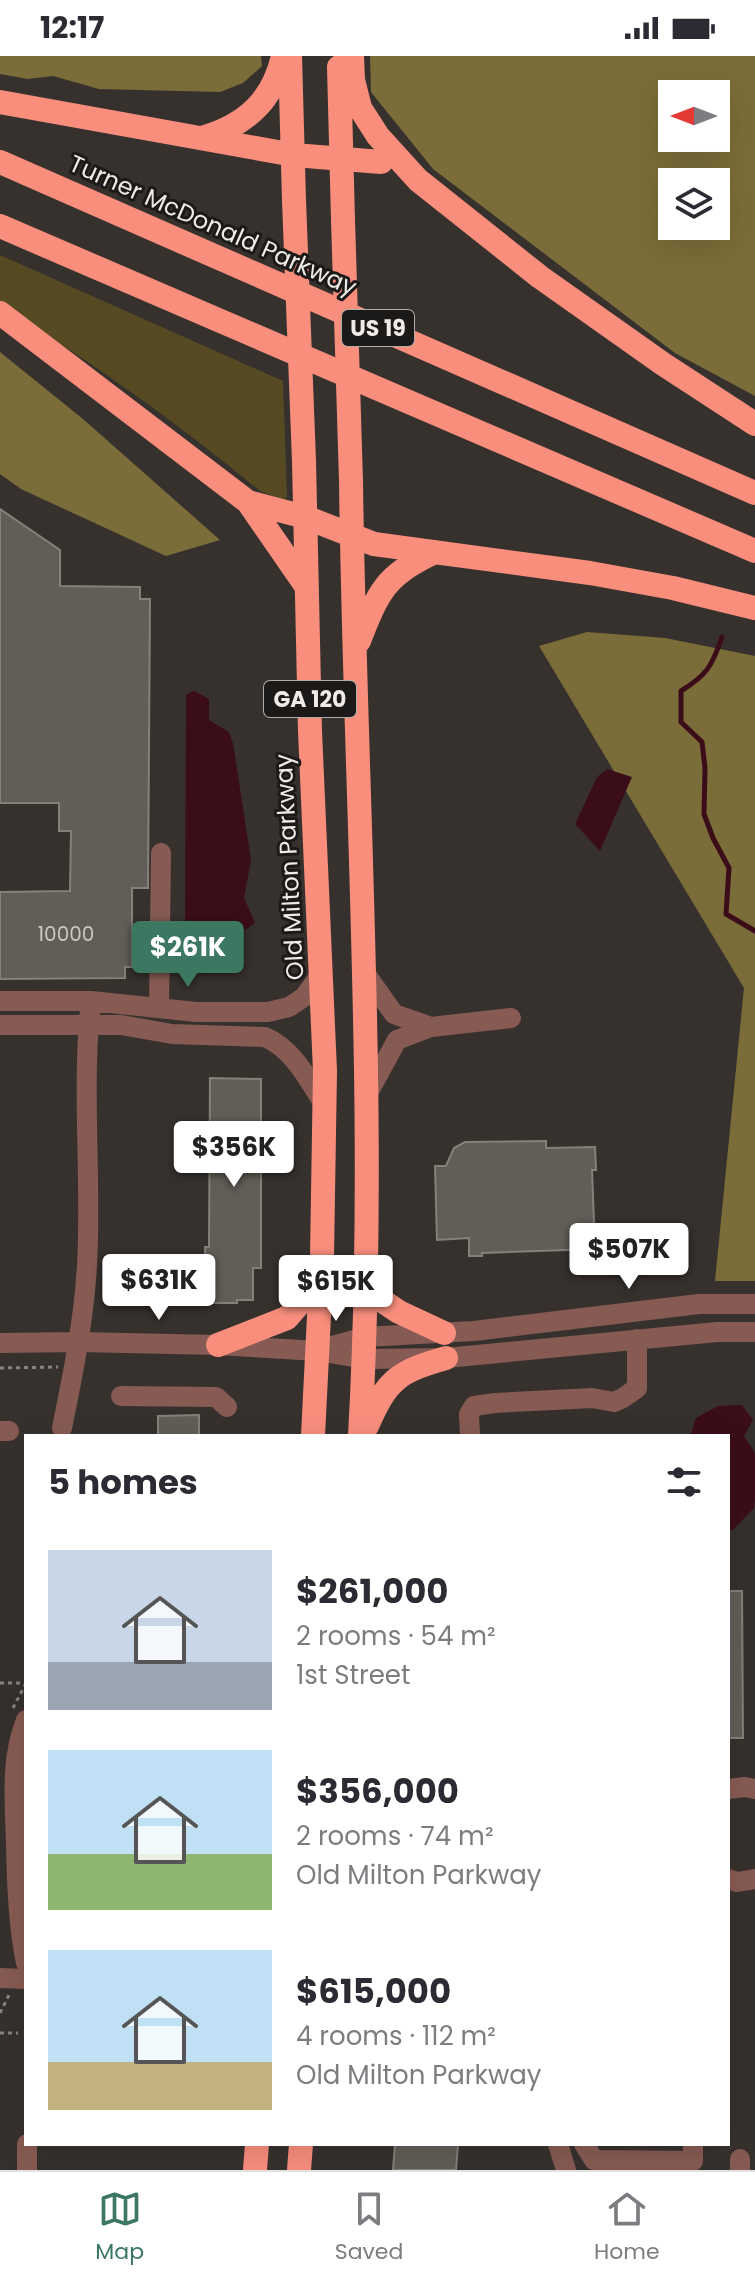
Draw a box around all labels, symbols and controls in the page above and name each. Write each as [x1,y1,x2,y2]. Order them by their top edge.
text: 12:17 [40,6,104,49]
north arrow [658,80,730,152]
map controls [658,80,730,240]
street label: Turner McDonald Parkway [64,147,362,304]
button: layers [658,168,730,240]
road number: US 19 [342,310,414,346]
road number: GA 120 [264,681,356,717]
street label: Old Milton Parkway [267,753,311,981]
house number: 10000 [38,920,94,948]
pin: $261K [132,921,244,989]
text: $261K [150,929,226,965]
pin: $356K [178,1121,290,1189]
text: $356K [192,1129,276,1165]
pin: $507K [573,1223,685,1291]
text: $507K [588,1231,671,1267]
pin: $631K [103,1254,215,1322]
pin: $615K [280,1255,392,1323]
text: $631K [120,1262,198,1298]
text: $615K [297,1263,375,1299]
text: 5 homes [48,1458,198,1506]
icon: filters [662,1460,706,1504]
text: $261,000 [296,1567,449,1615]
icon: home [112,1582,208,1678]
text: 2 rooms · 54 m² [296,1618,496,1654]
text: 1st Street [296,1657,410,1693]
text: $356,000 [296,1767,459,1815]
icon: home [112,1782,208,1878]
text: 2 rooms · 74 m² [296,1818,493,1854]
text: Old Milton Parkway [296,1857,541,1893]
text: $615,000 [296,1967,451,2015]
icon: home [112,1982,208,2078]
text: 4 rooms · 112 m² [296,2018,496,2054]
text: Old Milton Parkway [296,2057,541,2093]
tab: Map [95,2187,144,2268]
tab: Saved [335,2187,403,2268]
tab: Home [594,2187,660,2268]

